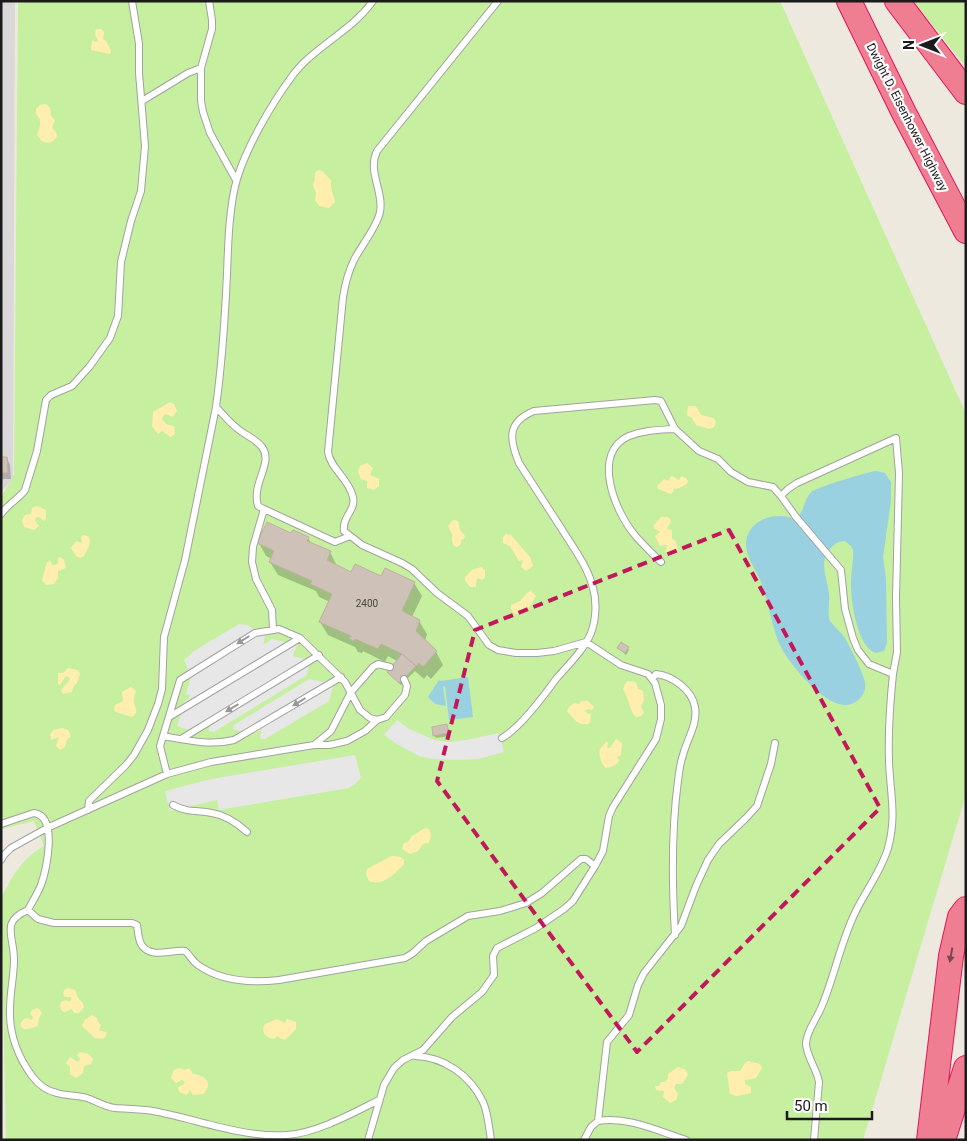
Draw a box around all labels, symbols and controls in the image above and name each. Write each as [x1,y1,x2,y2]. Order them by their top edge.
north arrow [897,20,947,70]
text: N [901,40,917,50]
street label: Dwight D. Eisenhower Highway [863,41,951,194]
house number: 2400 [356,598,379,609]
one-way arrow [237,635,250,645]
one-way arrow [292,697,306,706]
one-way arrow [225,703,238,712]
one-way arrow [947,948,955,964]
scale bar [787,1088,872,1120]
text: 50 m [794,1097,828,1115]

